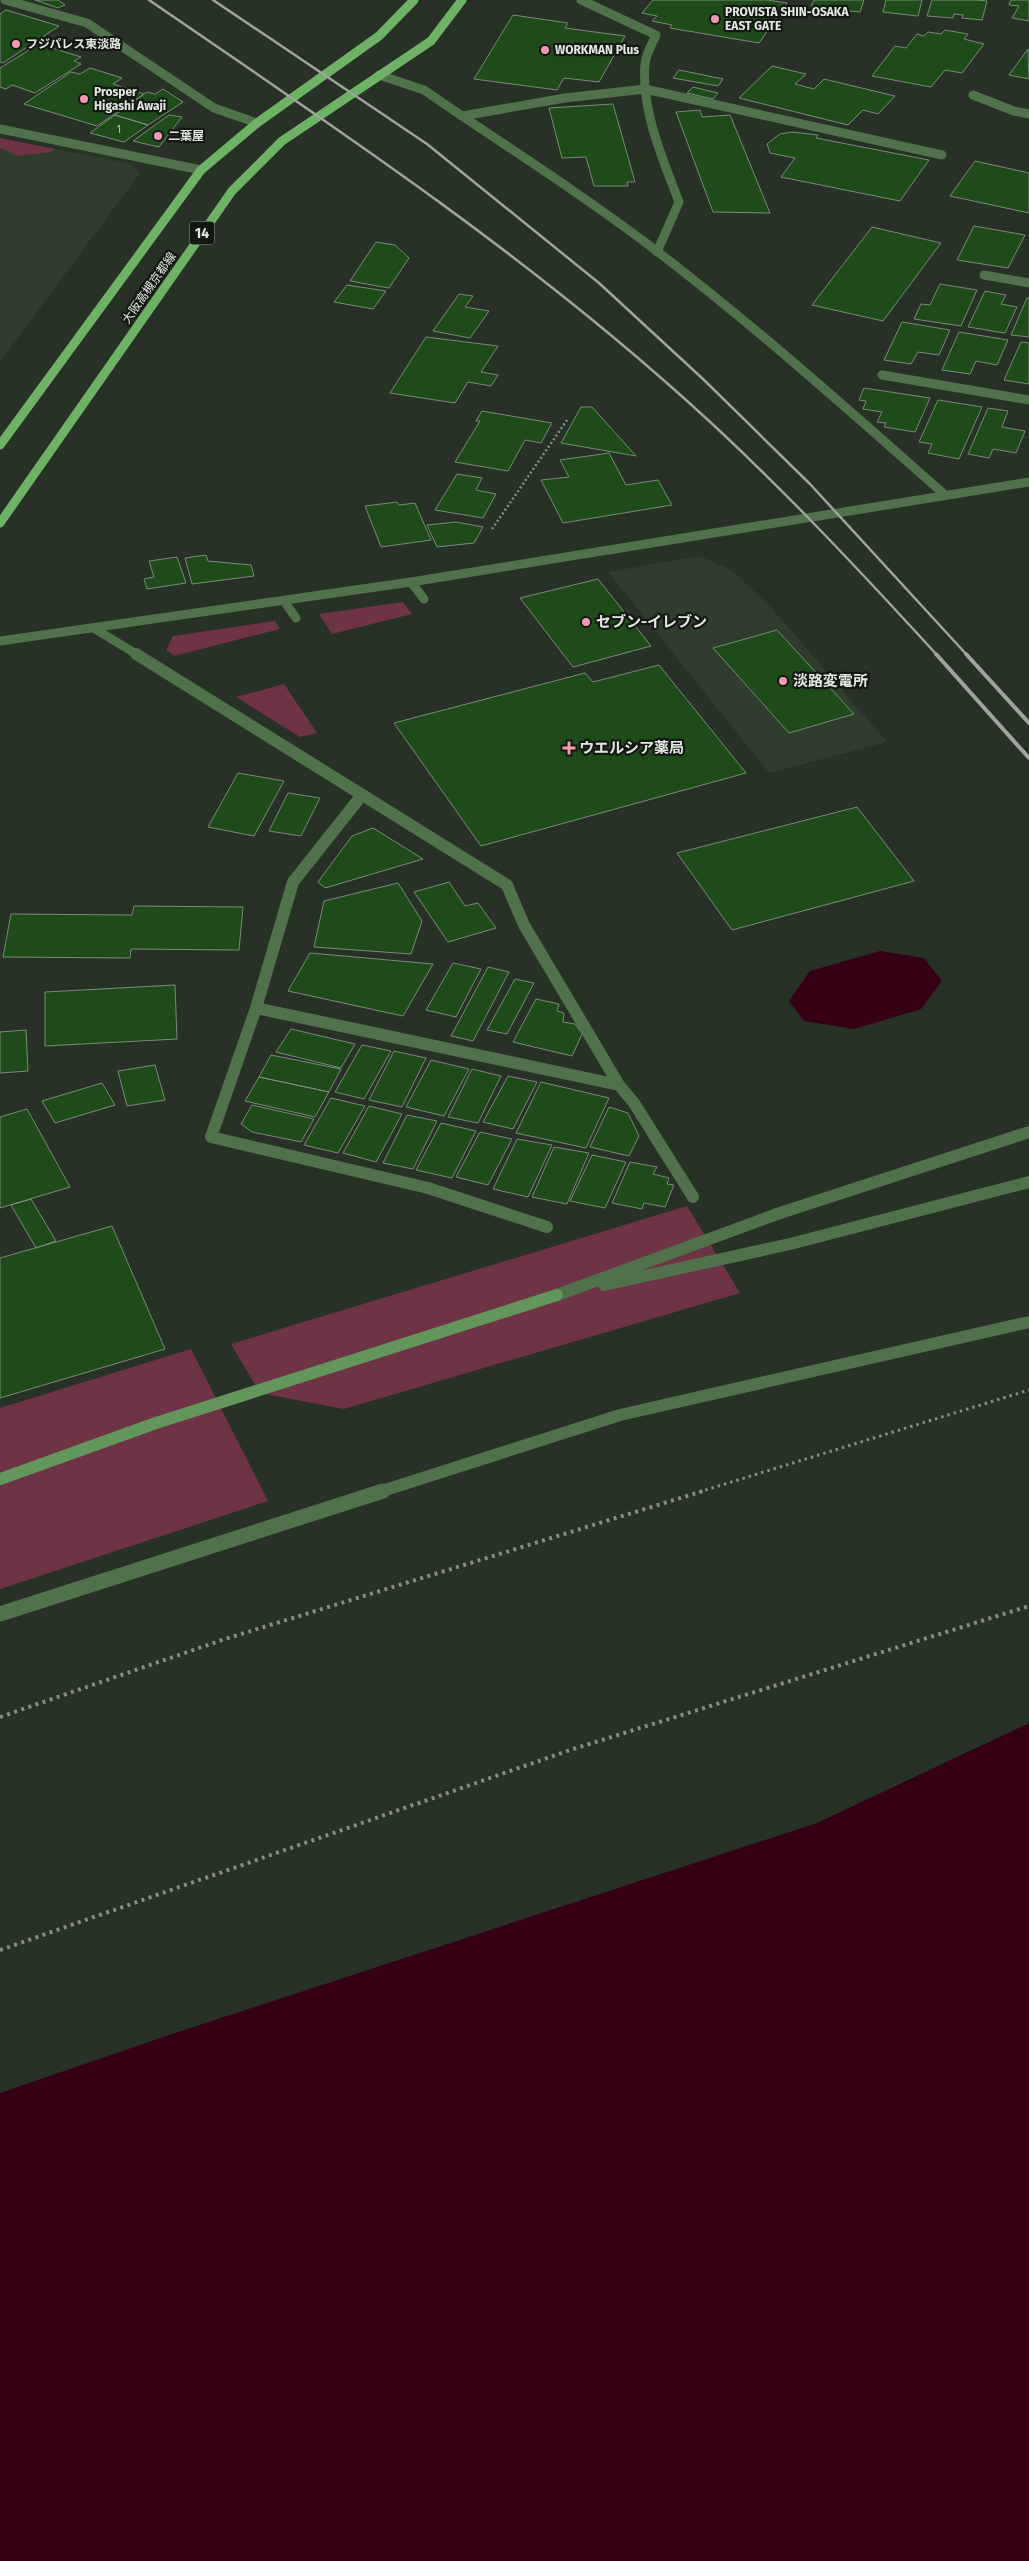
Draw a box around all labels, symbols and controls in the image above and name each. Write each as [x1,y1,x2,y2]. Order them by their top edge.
place label: PROVISTA SHIN-OSAKA EAST GATE [725,5,849,33]
marker: PROVISTA SHIN-OSAKA EAST GATE [709,13,721,25]
place label: フジパレス東淡路 [26,37,121,51]
marker: フジパレス東淡路 [10,38,22,50]
place label: WORKMAN Plus [555,43,639,57]
marker: WORKMAN Plus [539,44,551,56]
place label: Prosper Higashi Awaji [94,85,166,113]
marker: Prosper Higashi Awaji [78,93,90,105]
house number: 1 [117,123,121,136]
place label: 二葉屋 [168,129,204,143]
marker: 二葉屋 [152,130,164,142]
road number: 14 [190,222,214,244]
street label: 大阪高槻京都線 [119,250,179,326]
place label: セブン-イレブン [596,613,707,631]
marker: セブン-イレブン [580,616,592,628]
place label: 淡路変電所 [793,672,868,690]
marker: 淡路変電所 [777,675,789,687]
place label: ウエルシア薬局 [579,739,684,757]
marker: ウエルシア薬局 [563,742,575,754]

